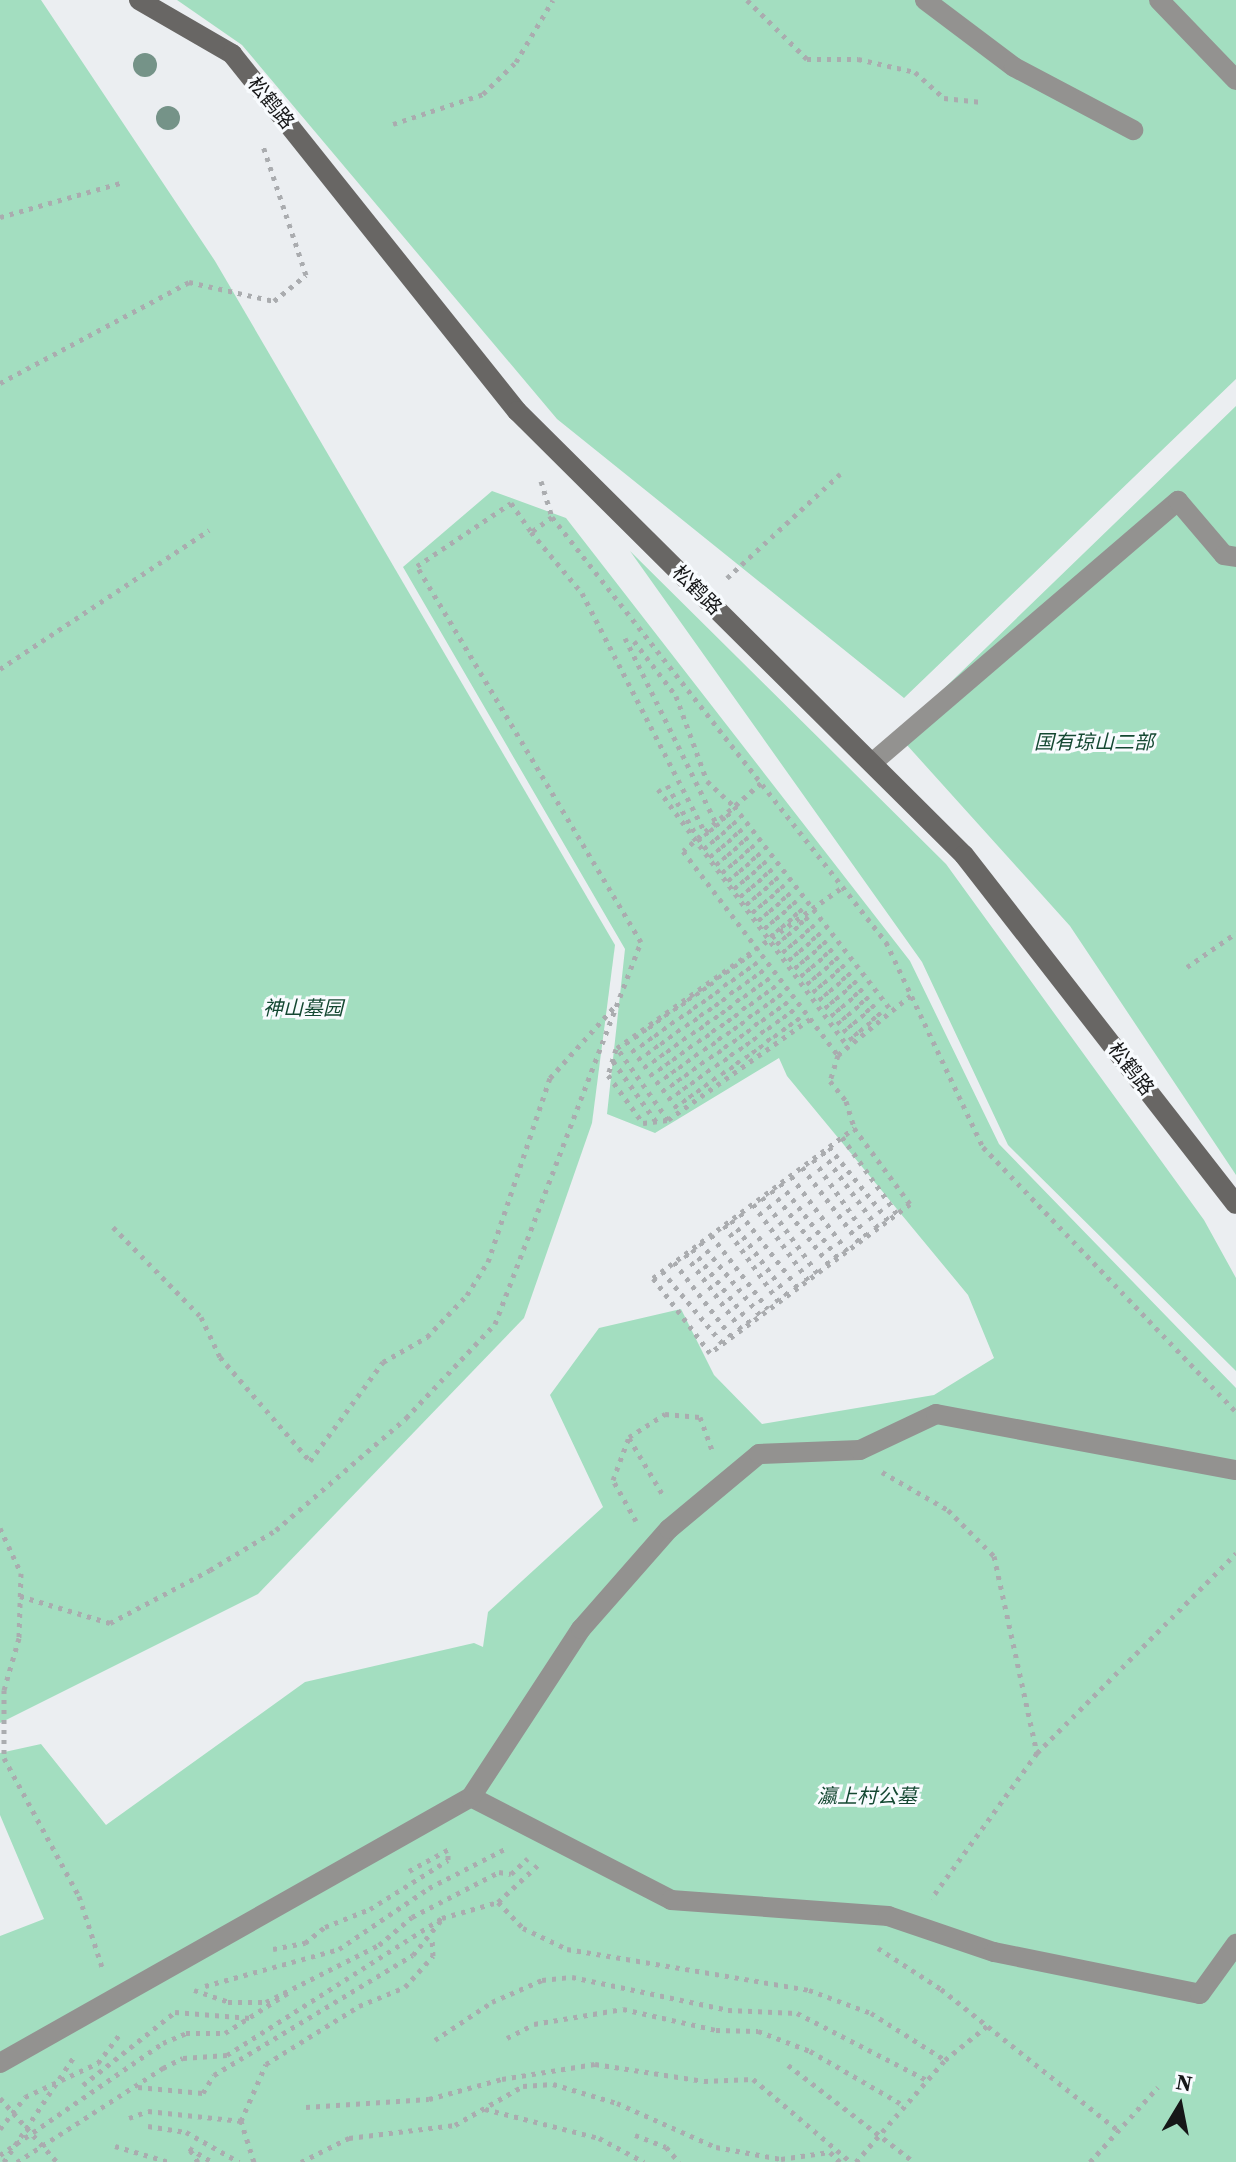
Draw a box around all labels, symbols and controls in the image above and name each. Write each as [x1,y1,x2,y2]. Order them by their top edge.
street label: 松鹤路 [243,72,299,134]
street label: 松鹤路 [667,560,727,620]
park label: 国有琼山二部 [1034,730,1154,754]
park label: 神山墓园 [263,996,343,1020]
street label: 松鹤路 [1103,1038,1159,1100]
park label: 瀛上村公墓 [817,1784,917,1808]
north arrow [1140,2066,1220,2146]
text: N [1174,2066,1195,2099]

